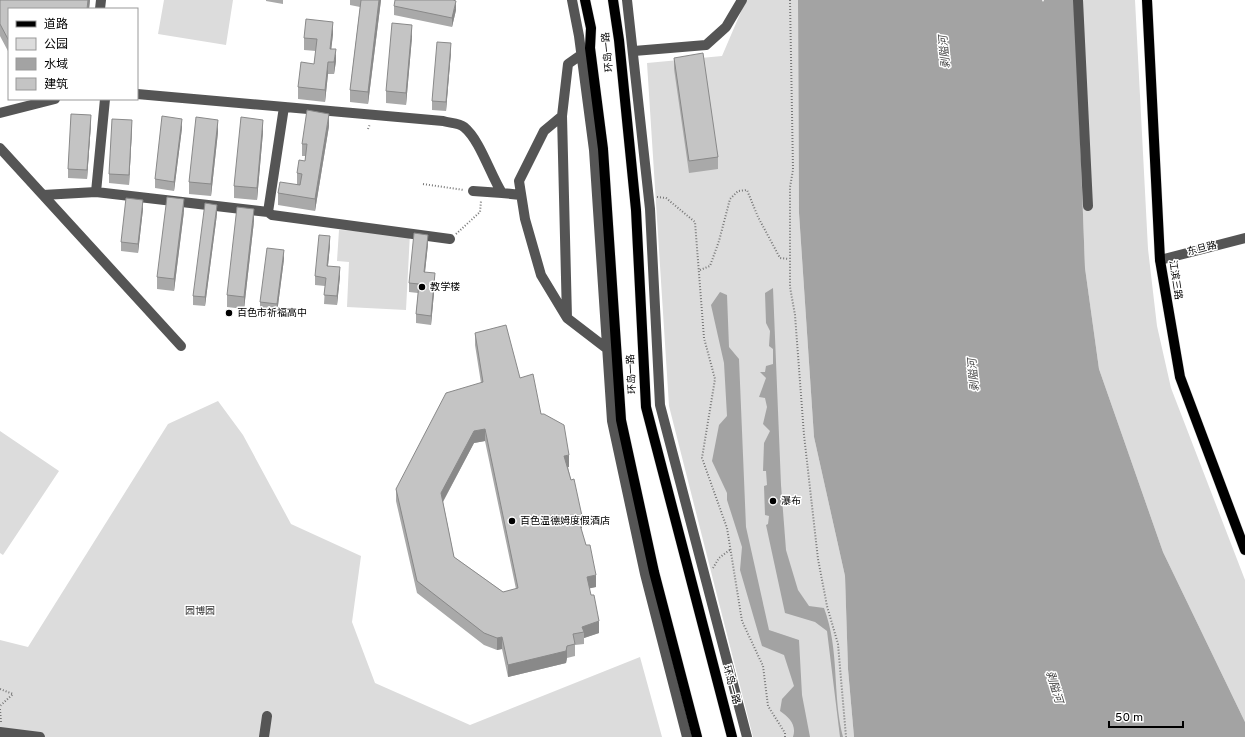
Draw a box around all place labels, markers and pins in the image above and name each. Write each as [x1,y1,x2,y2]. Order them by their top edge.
place label: 教学楼 [430,281,460,294]
marker: 教学楼 [417,282,427,292]
place label: 百色市祈福高中 [237,307,307,320]
marker: 百色市祈福高中 [224,308,234,318]
place label: 瀑布 [781,495,801,508]
marker: 瀑布 [768,496,778,506]
place label: 百色温德姆度假酒店 [520,515,610,528]
marker: 百色温德姆度假酒店 [507,516,517,526]

